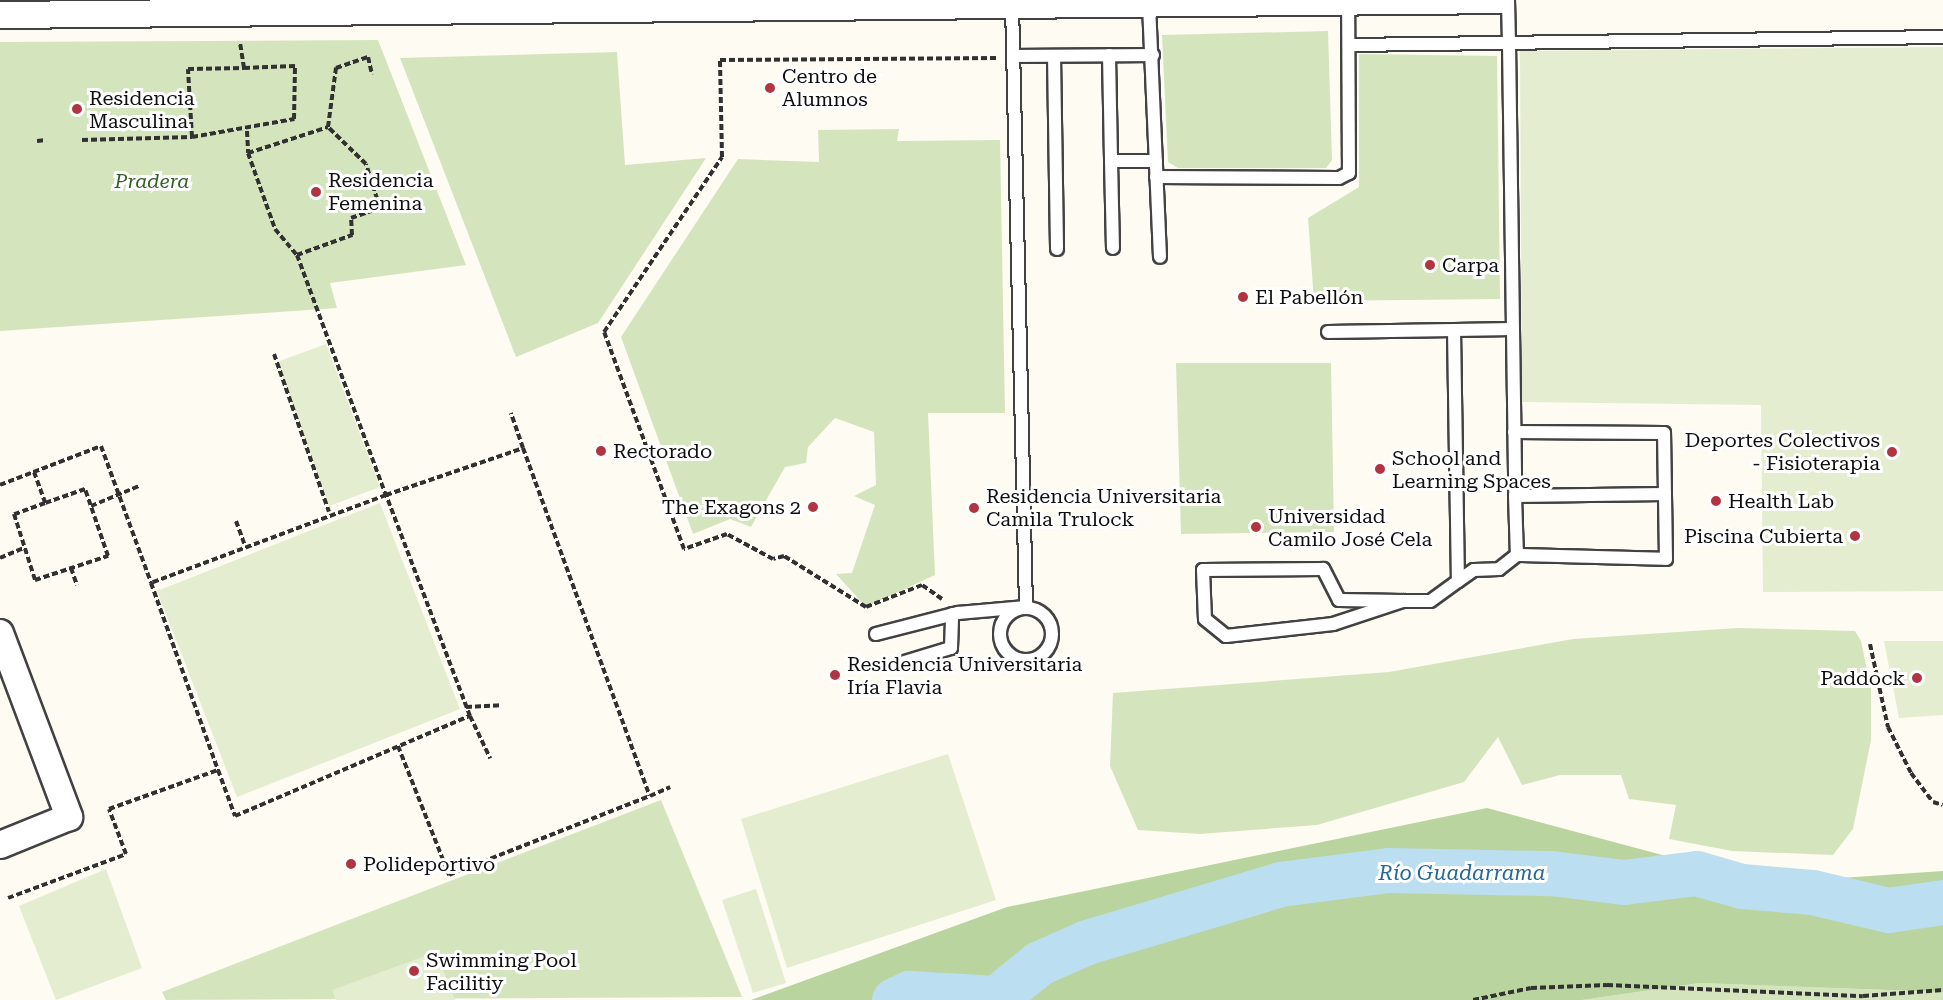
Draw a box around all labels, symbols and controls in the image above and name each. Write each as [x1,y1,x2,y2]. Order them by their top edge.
place label: Centro de Alumnos [782,64,877,111]
marker: Centro de Alumnos [763,81,777,95]
place label: Residencia Masculina [89,86,195,133]
marker: Residencia Masculina [70,102,84,116]
place label: Residencia Femenina [328,168,434,215]
park label: Pradera [115,169,189,193]
marker: Residencia Femenina [309,185,323,199]
place label: Carpa [1442,253,1499,277]
marker: Carpa [1423,258,1437,272]
place label: El Pabellón [1255,285,1363,309]
marker: El Pabellón [1236,290,1250,304]
place label: Deportes Colectivos - Fisioterapia [1685,428,1880,475]
place label: Rectorado [613,439,712,463]
marker: Rectorado [594,444,608,458]
marker: Deportes Colectivos - Fisioterapia [1885,445,1899,459]
place label: School and Learning Spaces [1392,446,1551,493]
marker: School and Learning Spaces [1373,462,1387,476]
place label: Residencia Universitaria Camila Trulock [986,484,1221,531]
place label: Health Lab [1728,489,1834,513]
marker: Health Lab [1709,494,1723,508]
place label: The Exagons 2 [662,495,801,519]
marker: The Exagons 2 [806,500,820,514]
marker: Residencia Universitaria Camila Trulock [967,501,981,515]
place label: Universidad Camilo José Cela [1268,504,1432,551]
marker: Universidad Camilo José Cela [1249,520,1263,534]
place label: Piscina Cubierta [1684,524,1843,548]
marker: Piscina Cubierta [1848,529,1862,543]
place label: Residencia Universitaria Iría Flavia [847,652,1082,699]
place label: Paddock [1820,666,1905,690]
marker: Residencia Universitaria Iría Flavia [828,668,842,682]
marker: Paddock [1910,671,1924,685]
place label: Polideportivo [363,852,495,876]
marker: Polideportivo [344,857,358,871]
water label: Río Guadarrama [1379,860,1545,886]
place label: Swimming Pool Facilitiy [426,948,577,995]
marker: Swimming Pool Facilitiy [407,964,421,978]

